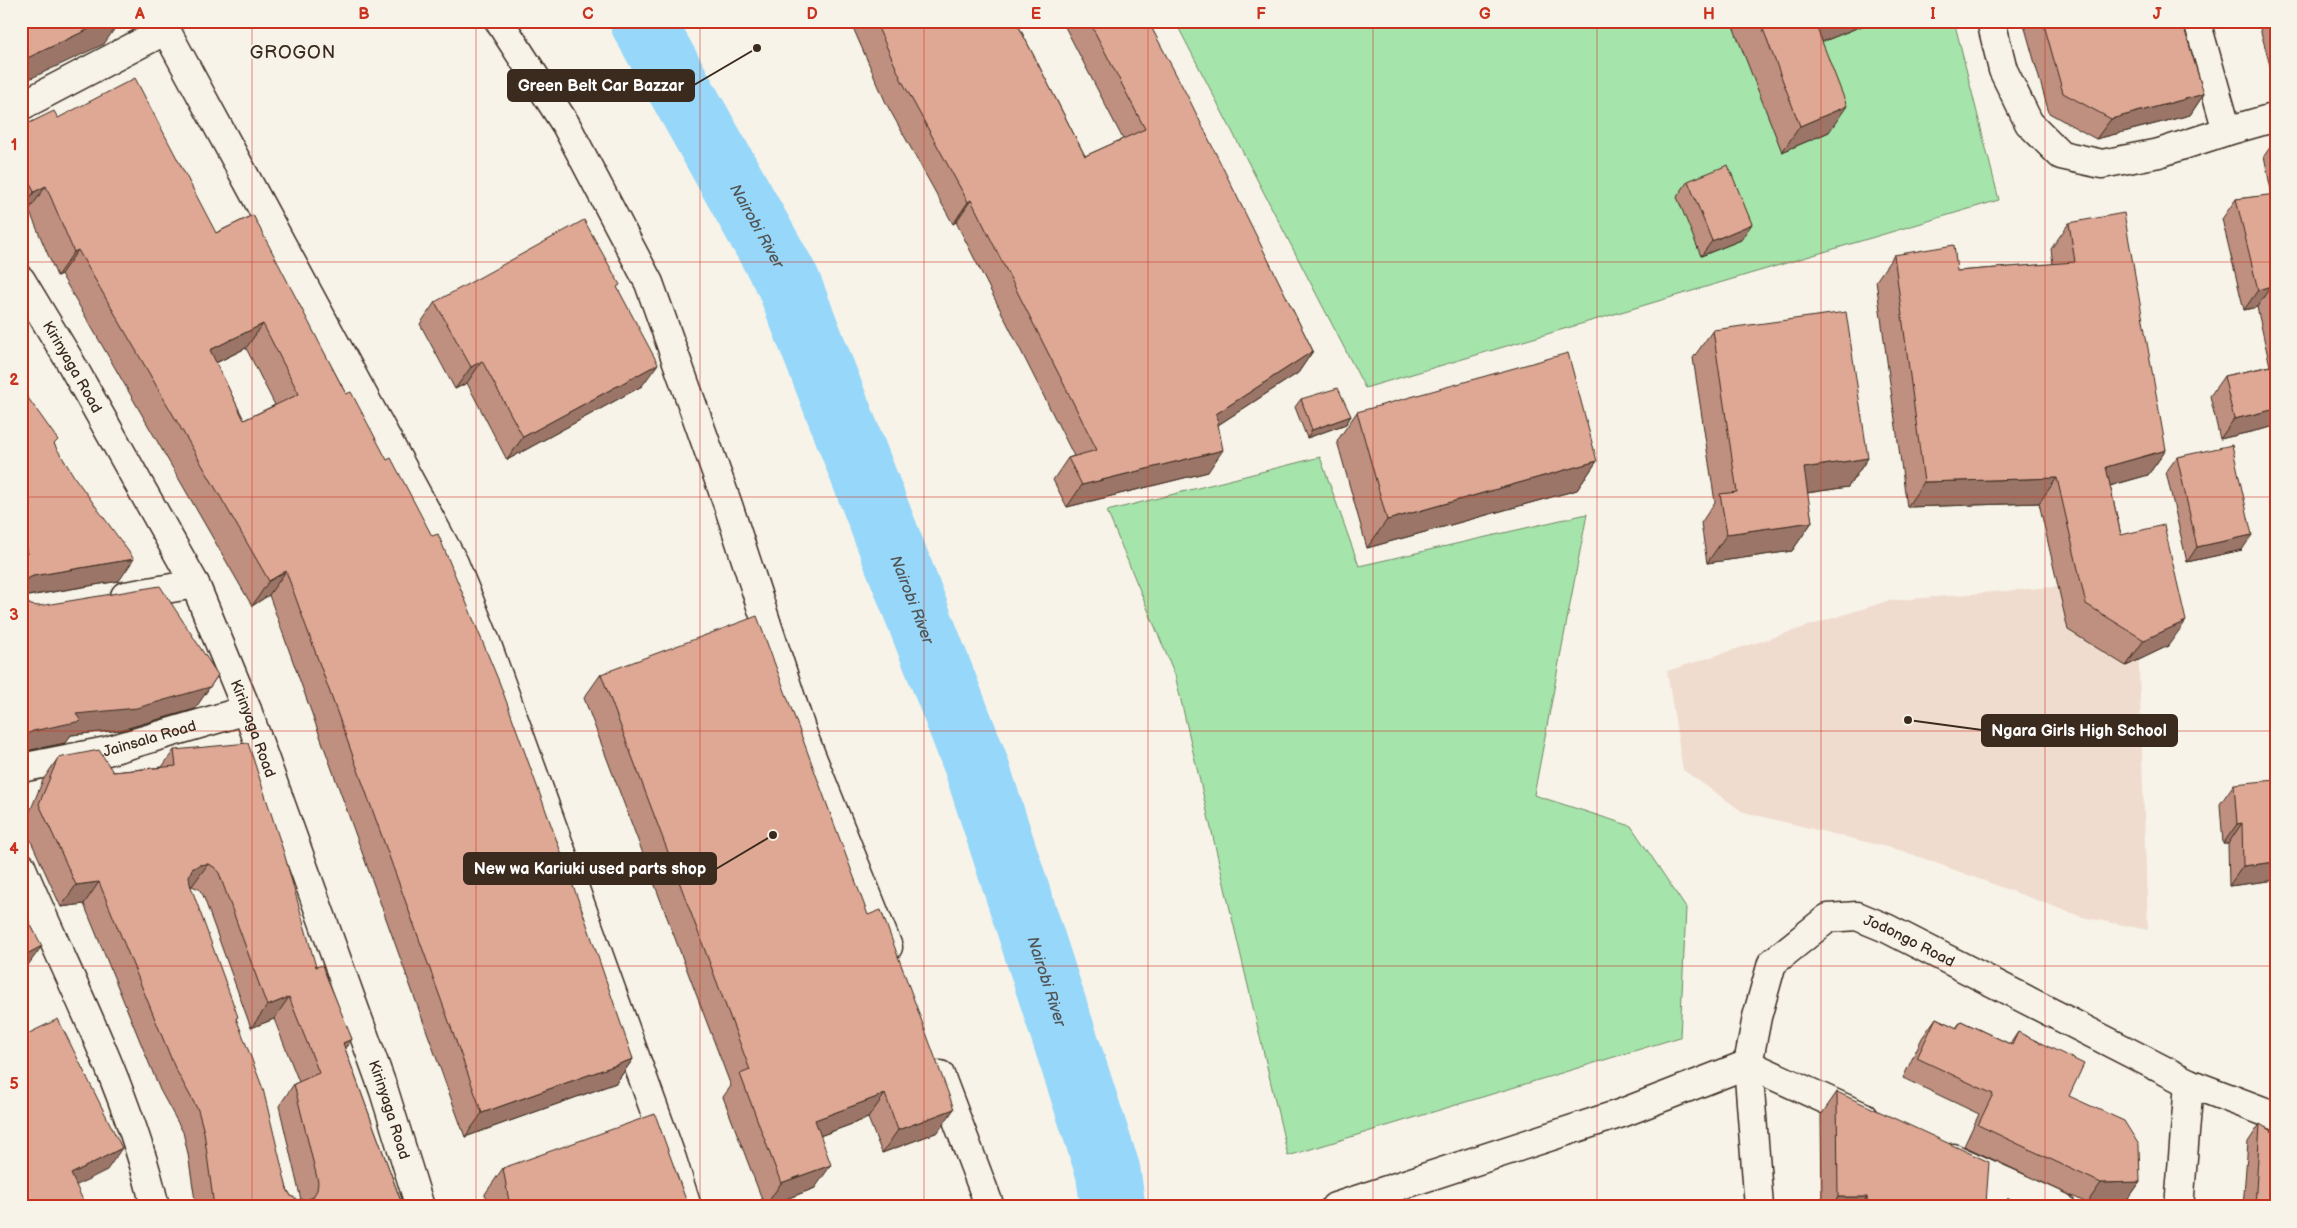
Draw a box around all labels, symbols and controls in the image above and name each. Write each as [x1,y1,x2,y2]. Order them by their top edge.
text: A [134,5,145,24]
text: B [358,5,370,24]
text: C [582,5,594,24]
text: D [806,5,818,24]
text: E [1031,5,1041,24]
text: F [1256,5,1266,24]
text: G [1479,5,1491,24]
text: H [1703,5,1715,24]
text: I [1930,5,1936,24]
text: J [2153,5,2162,24]
district label: GROGON [250,42,336,63]
callout: Green Belt Car Bazzar [508,70,694,101]
text: Green Belt Car Bazzar [518,77,685,96]
text: 1 [11,136,17,155]
water label: Nairobi River [726,181,788,273]
street label: Kirinyaga Road [38,317,106,416]
text: 2 [9,371,19,390]
water label: Nairobi River [886,553,938,648]
text: 3 [9,606,19,625]
street label: Kirinyaga Road [226,677,280,780]
callout: Ngara Girls High School [1982,715,2177,746]
street label: Jainsala Road [101,716,198,761]
text: Ngara Girls High School [1991,722,2167,741]
text: 4 [9,840,19,859]
callout: New wa Kariuki used parts shop [464,853,716,884]
text: New wa Kariuki used parts shop [474,860,706,879]
street label: Jodongo Road [1861,910,1958,971]
water label: Nairobi River [1023,934,1070,1030]
street label: Kirinyaga Road [364,1058,414,1162]
text: 5 [9,1075,19,1094]

